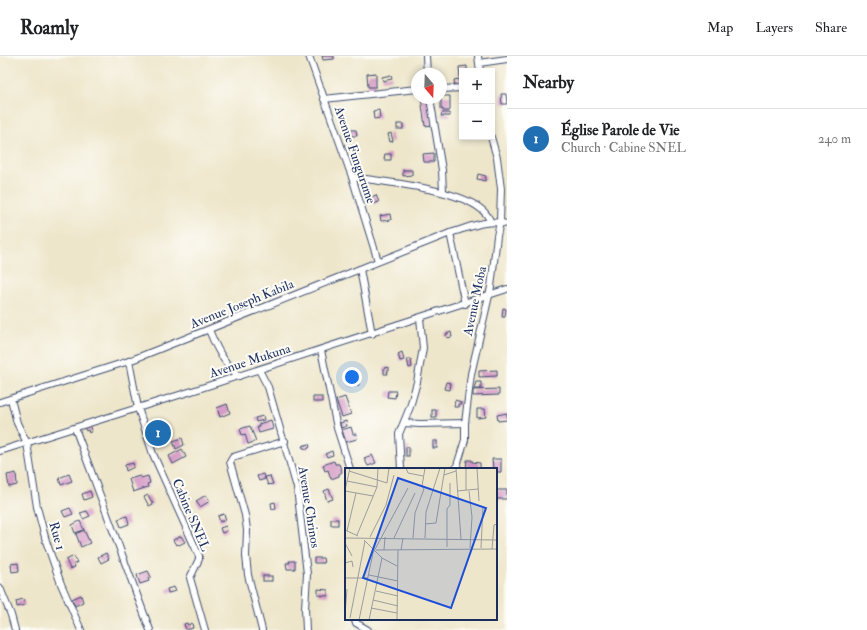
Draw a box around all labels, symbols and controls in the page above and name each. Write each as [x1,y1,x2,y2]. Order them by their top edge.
text: Roamly [20,16,78,40]
text: Map [707,19,733,36]
text: Layers [755,19,793,36]
text: Share [815,19,847,36]
north arrow [411,68,447,104]
map controls [459,68,495,140]
button: + [459,68,495,104]
text: Nearby [523,72,574,93]
street label: Avenue Fungurume [331,103,379,206]
button: − [459,104,495,140]
text: Église Parole de Vie [561,121,680,140]
text: 1 [534,131,538,147]
text: 240 m [818,131,851,147]
text: Church · Cabine SNEL [561,140,686,156]
street label: Avenue Moba [460,264,490,338]
street label: Avenue Joseph Kabila [187,276,297,333]
street label: Avenue Mukuna [206,340,293,382]
your location [342,367,362,387]
pin: 1 [145,418,171,448]
street label: Avenue Chrinos [294,464,323,549]
inset map [345,468,497,620]
street label: Cabine SNEL [169,476,214,554]
street label: Rue 1 [45,520,69,552]

